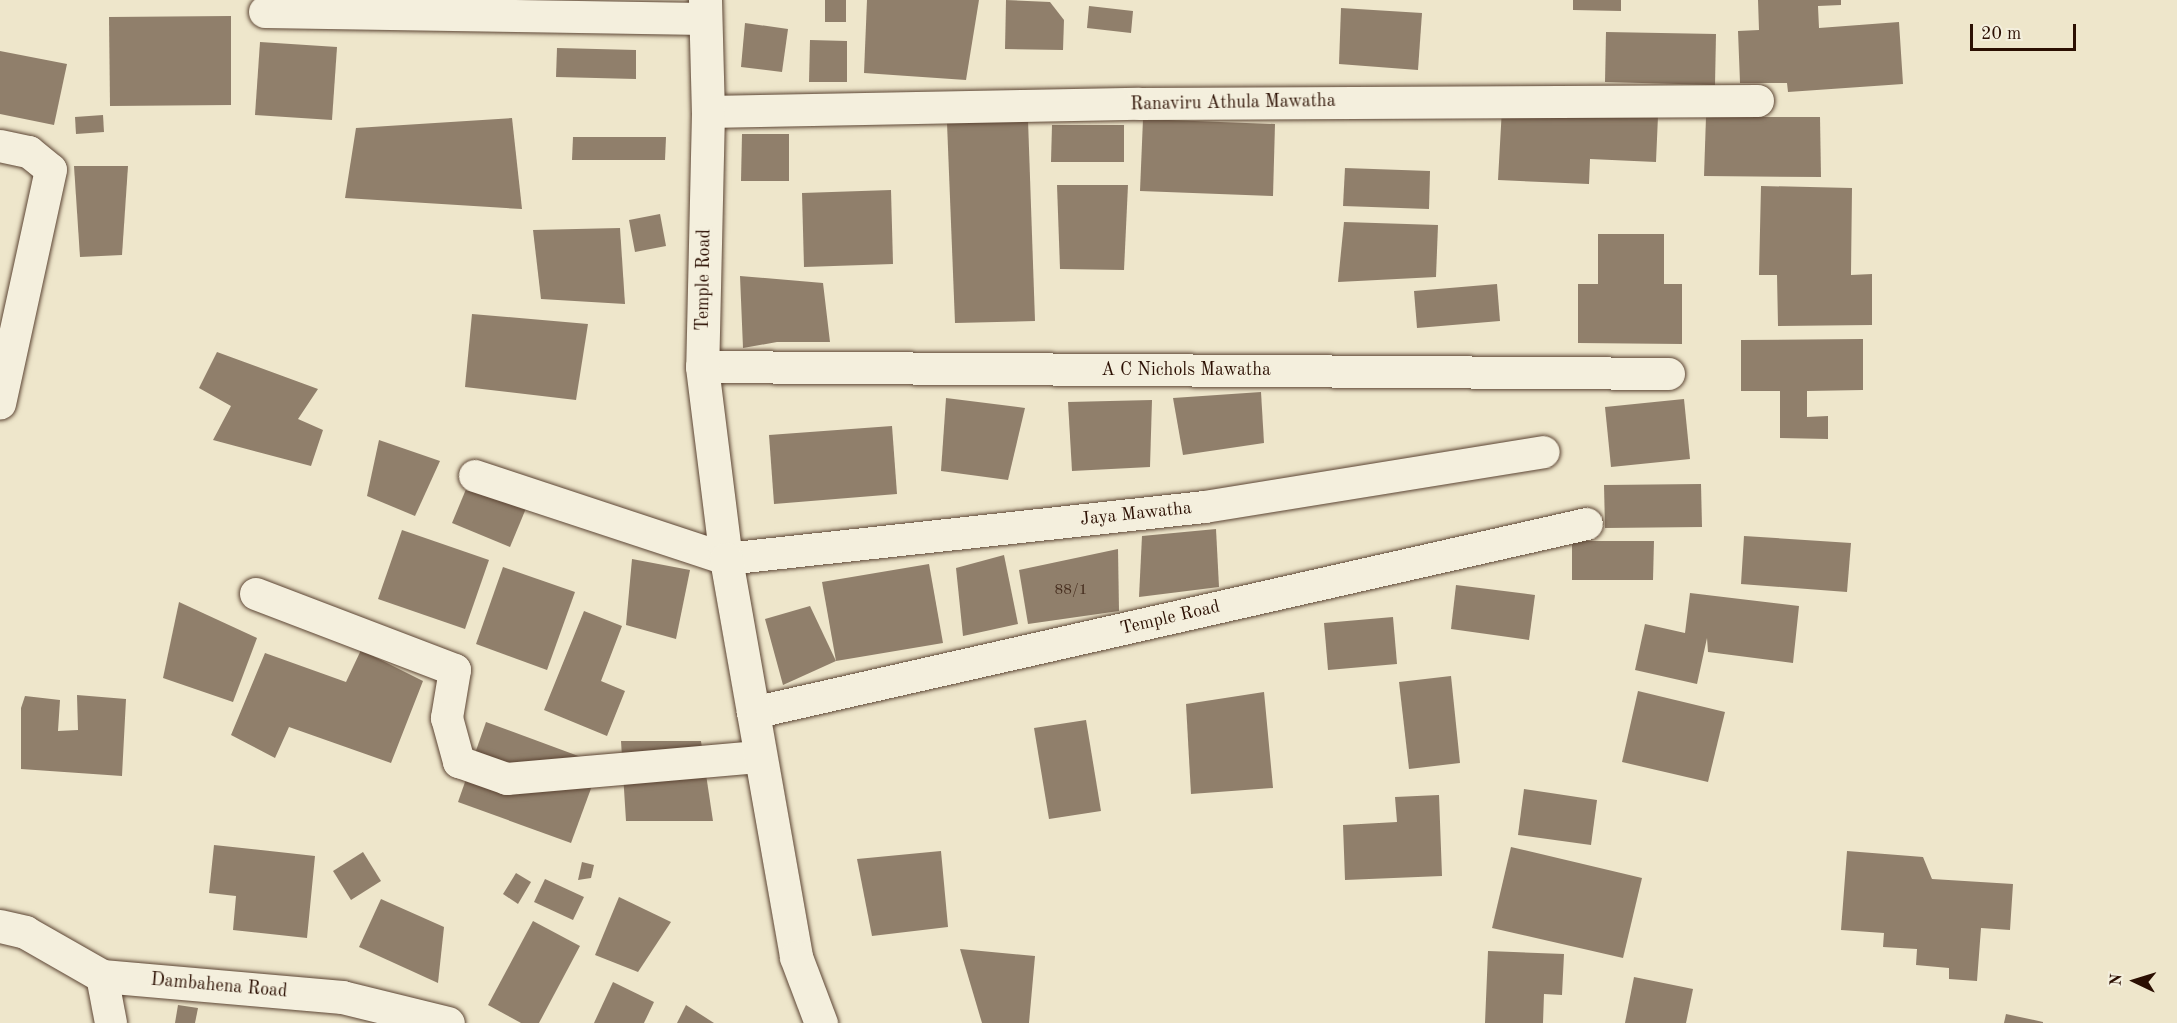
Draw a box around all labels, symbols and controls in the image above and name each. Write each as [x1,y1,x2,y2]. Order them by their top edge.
scale bar [1973,12,2080,50]
text: 20 m [1981,25,2021,43]
street label: Ranaviru Athula Mawatha [1130,90,1336,116]
street label: Temple Road [692,229,716,331]
street label: A C Nichols Mawatha [1101,359,1271,381]
street label: Jaya Mawatha [1079,497,1193,531]
house number: 88/1 [1055,582,1087,600]
street label: Temple Road [1118,596,1222,640]
north arrow [2105,951,2165,1011]
street label: Dambahena Road [150,969,288,1003]
text: N [2109,973,2125,986]

